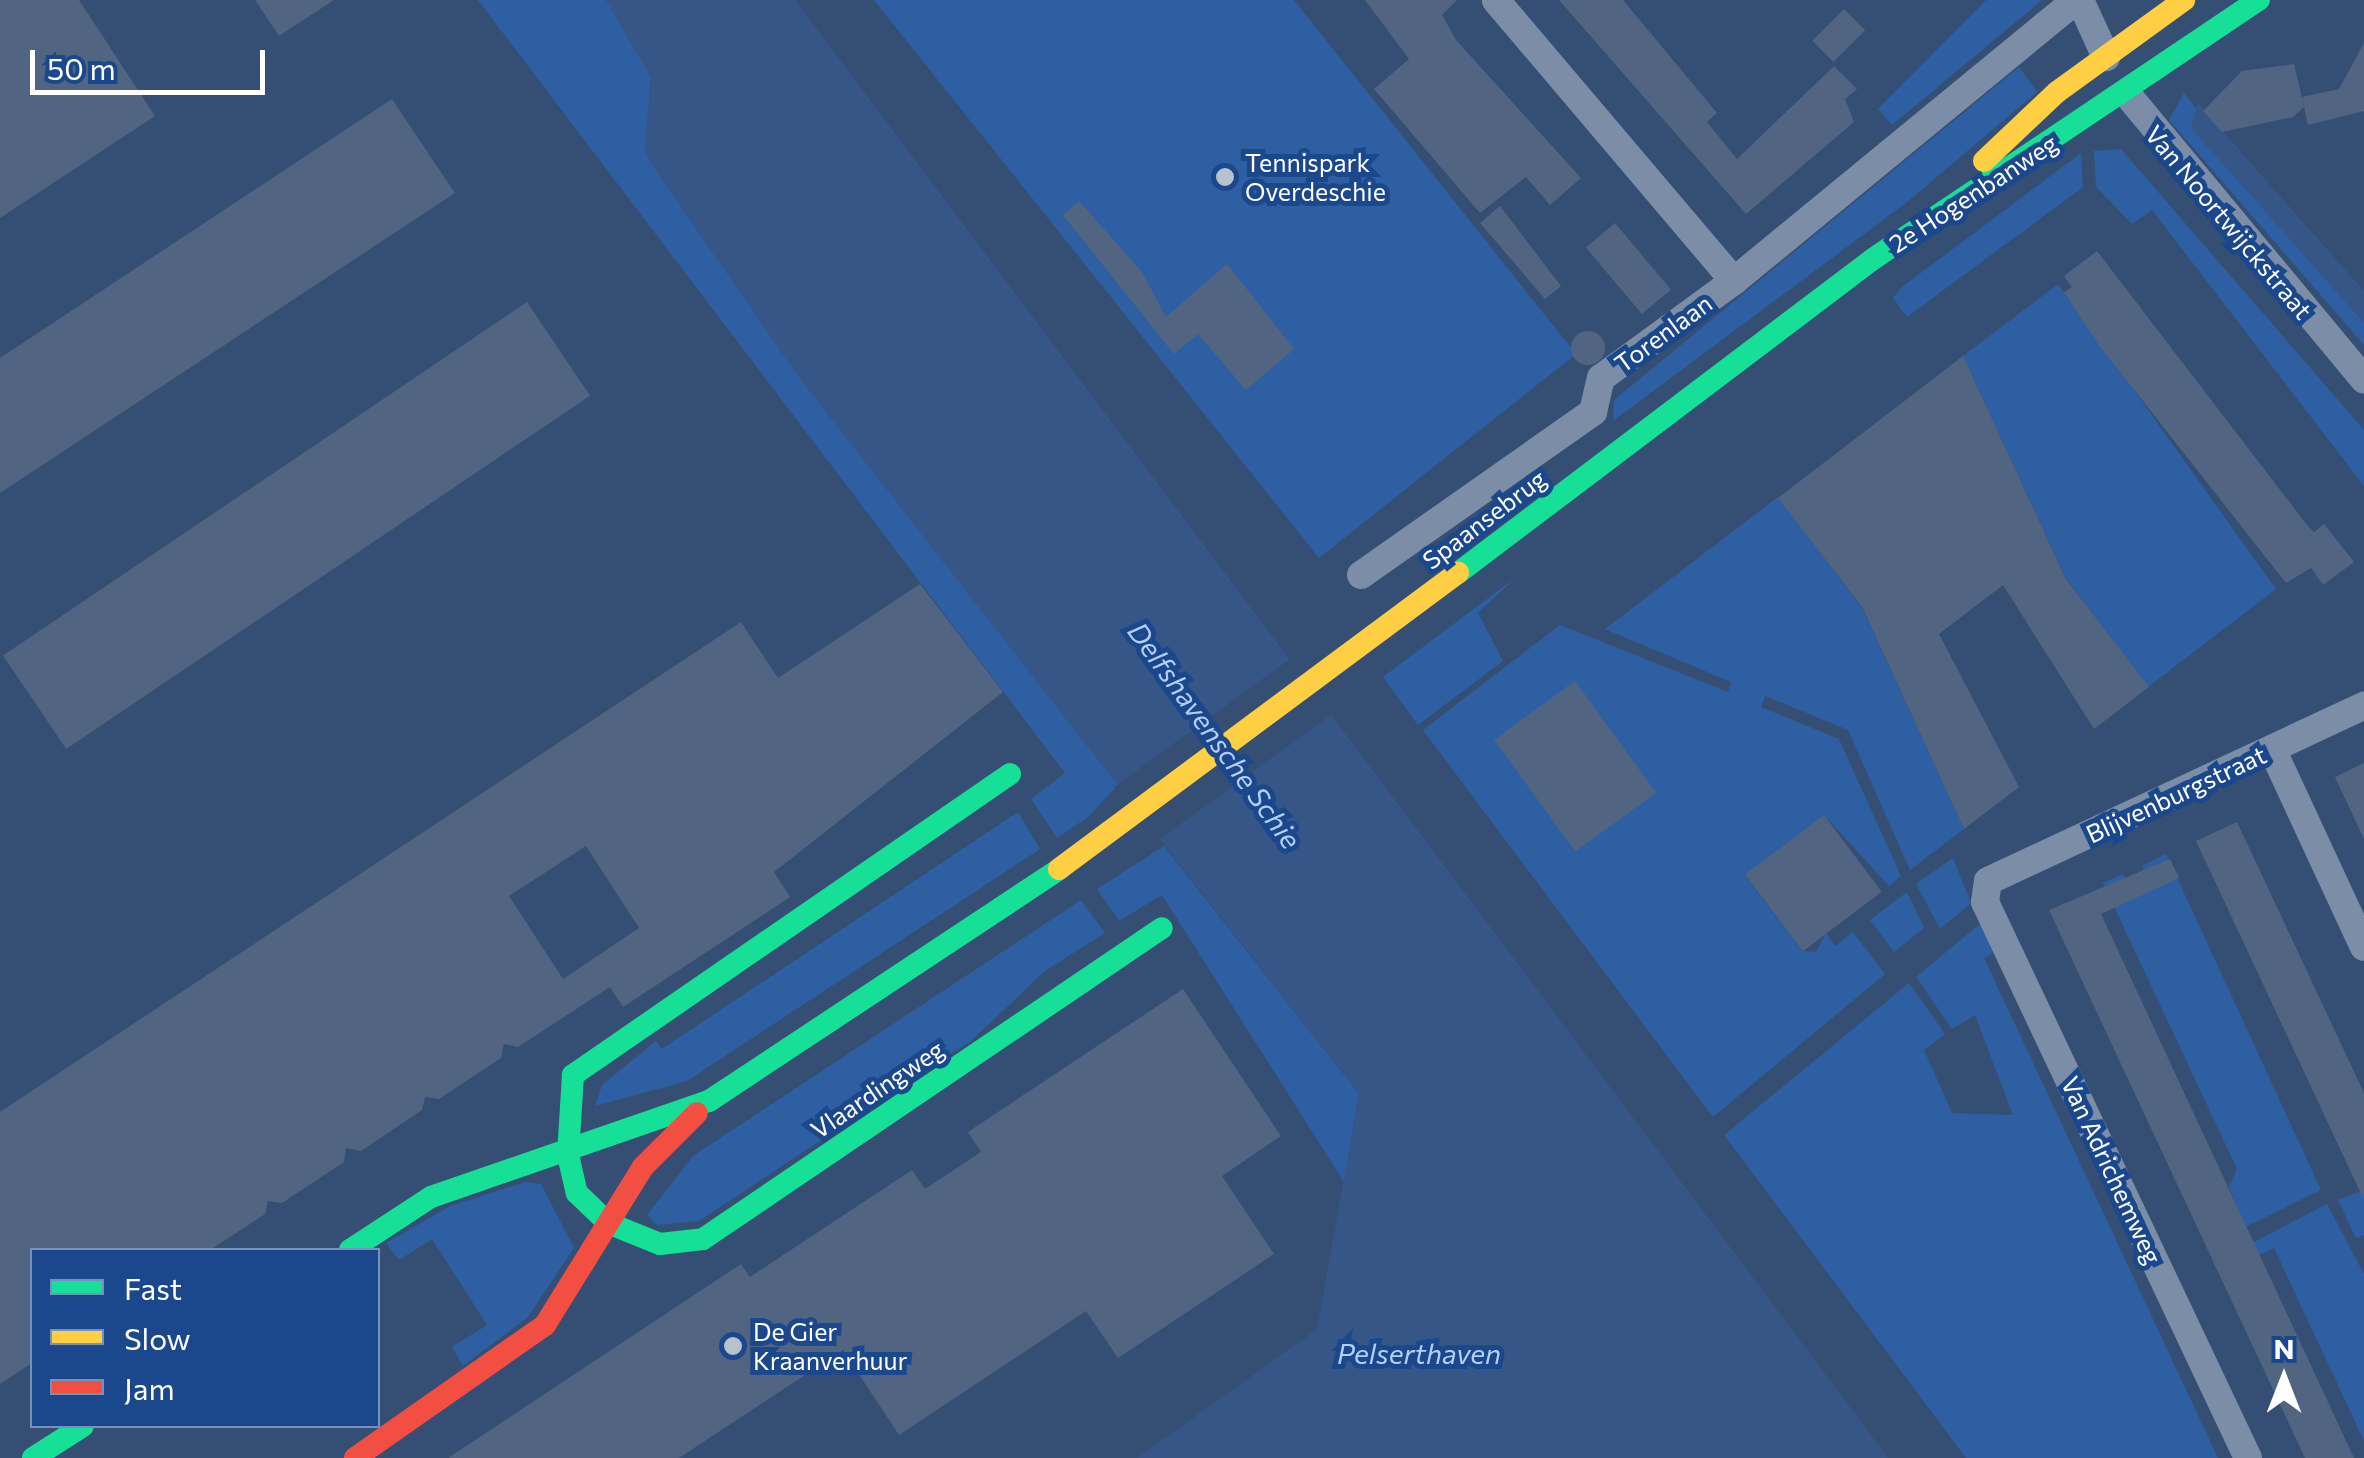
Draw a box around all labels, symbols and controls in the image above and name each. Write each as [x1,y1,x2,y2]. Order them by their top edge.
scale bar [35,30,270,92]
text: 50 m [47,49,116,86]
street label: Van Noortwijckstraat [2139,119,2319,325]
street label: 2e Hogenbanweg [1883,127,2063,259]
place label: Tennispark Overdeschie [1245,148,1386,207]
marker: Tennispark Overdeschie [1214,166,1236,188]
street label: Torenlaan [1609,288,1717,378]
street label: Spaansebrug [1416,463,1552,575]
water label: Delfshavensche Schie [1121,615,1309,855]
street label: Blijvenburgstraat [2081,739,2271,849]
street label: Vlaardingweg [805,1033,949,1145]
street label: Van Adrichemweg [2055,1072,2169,1268]
legend [30,1248,380,1428]
text: Fast [124,1269,182,1306]
place label: De Gier Kraanverhuur [753,1317,907,1376]
text: Slow [124,1319,191,1356]
north arrow [2234,1328,2334,1428]
text: N [2274,1331,2295,1365]
marker: De Gier Kraanverhuur [722,1335,744,1357]
water label: Pelserthaven [1337,1336,1501,1370]
text: Jam [124,1369,175,1406]

